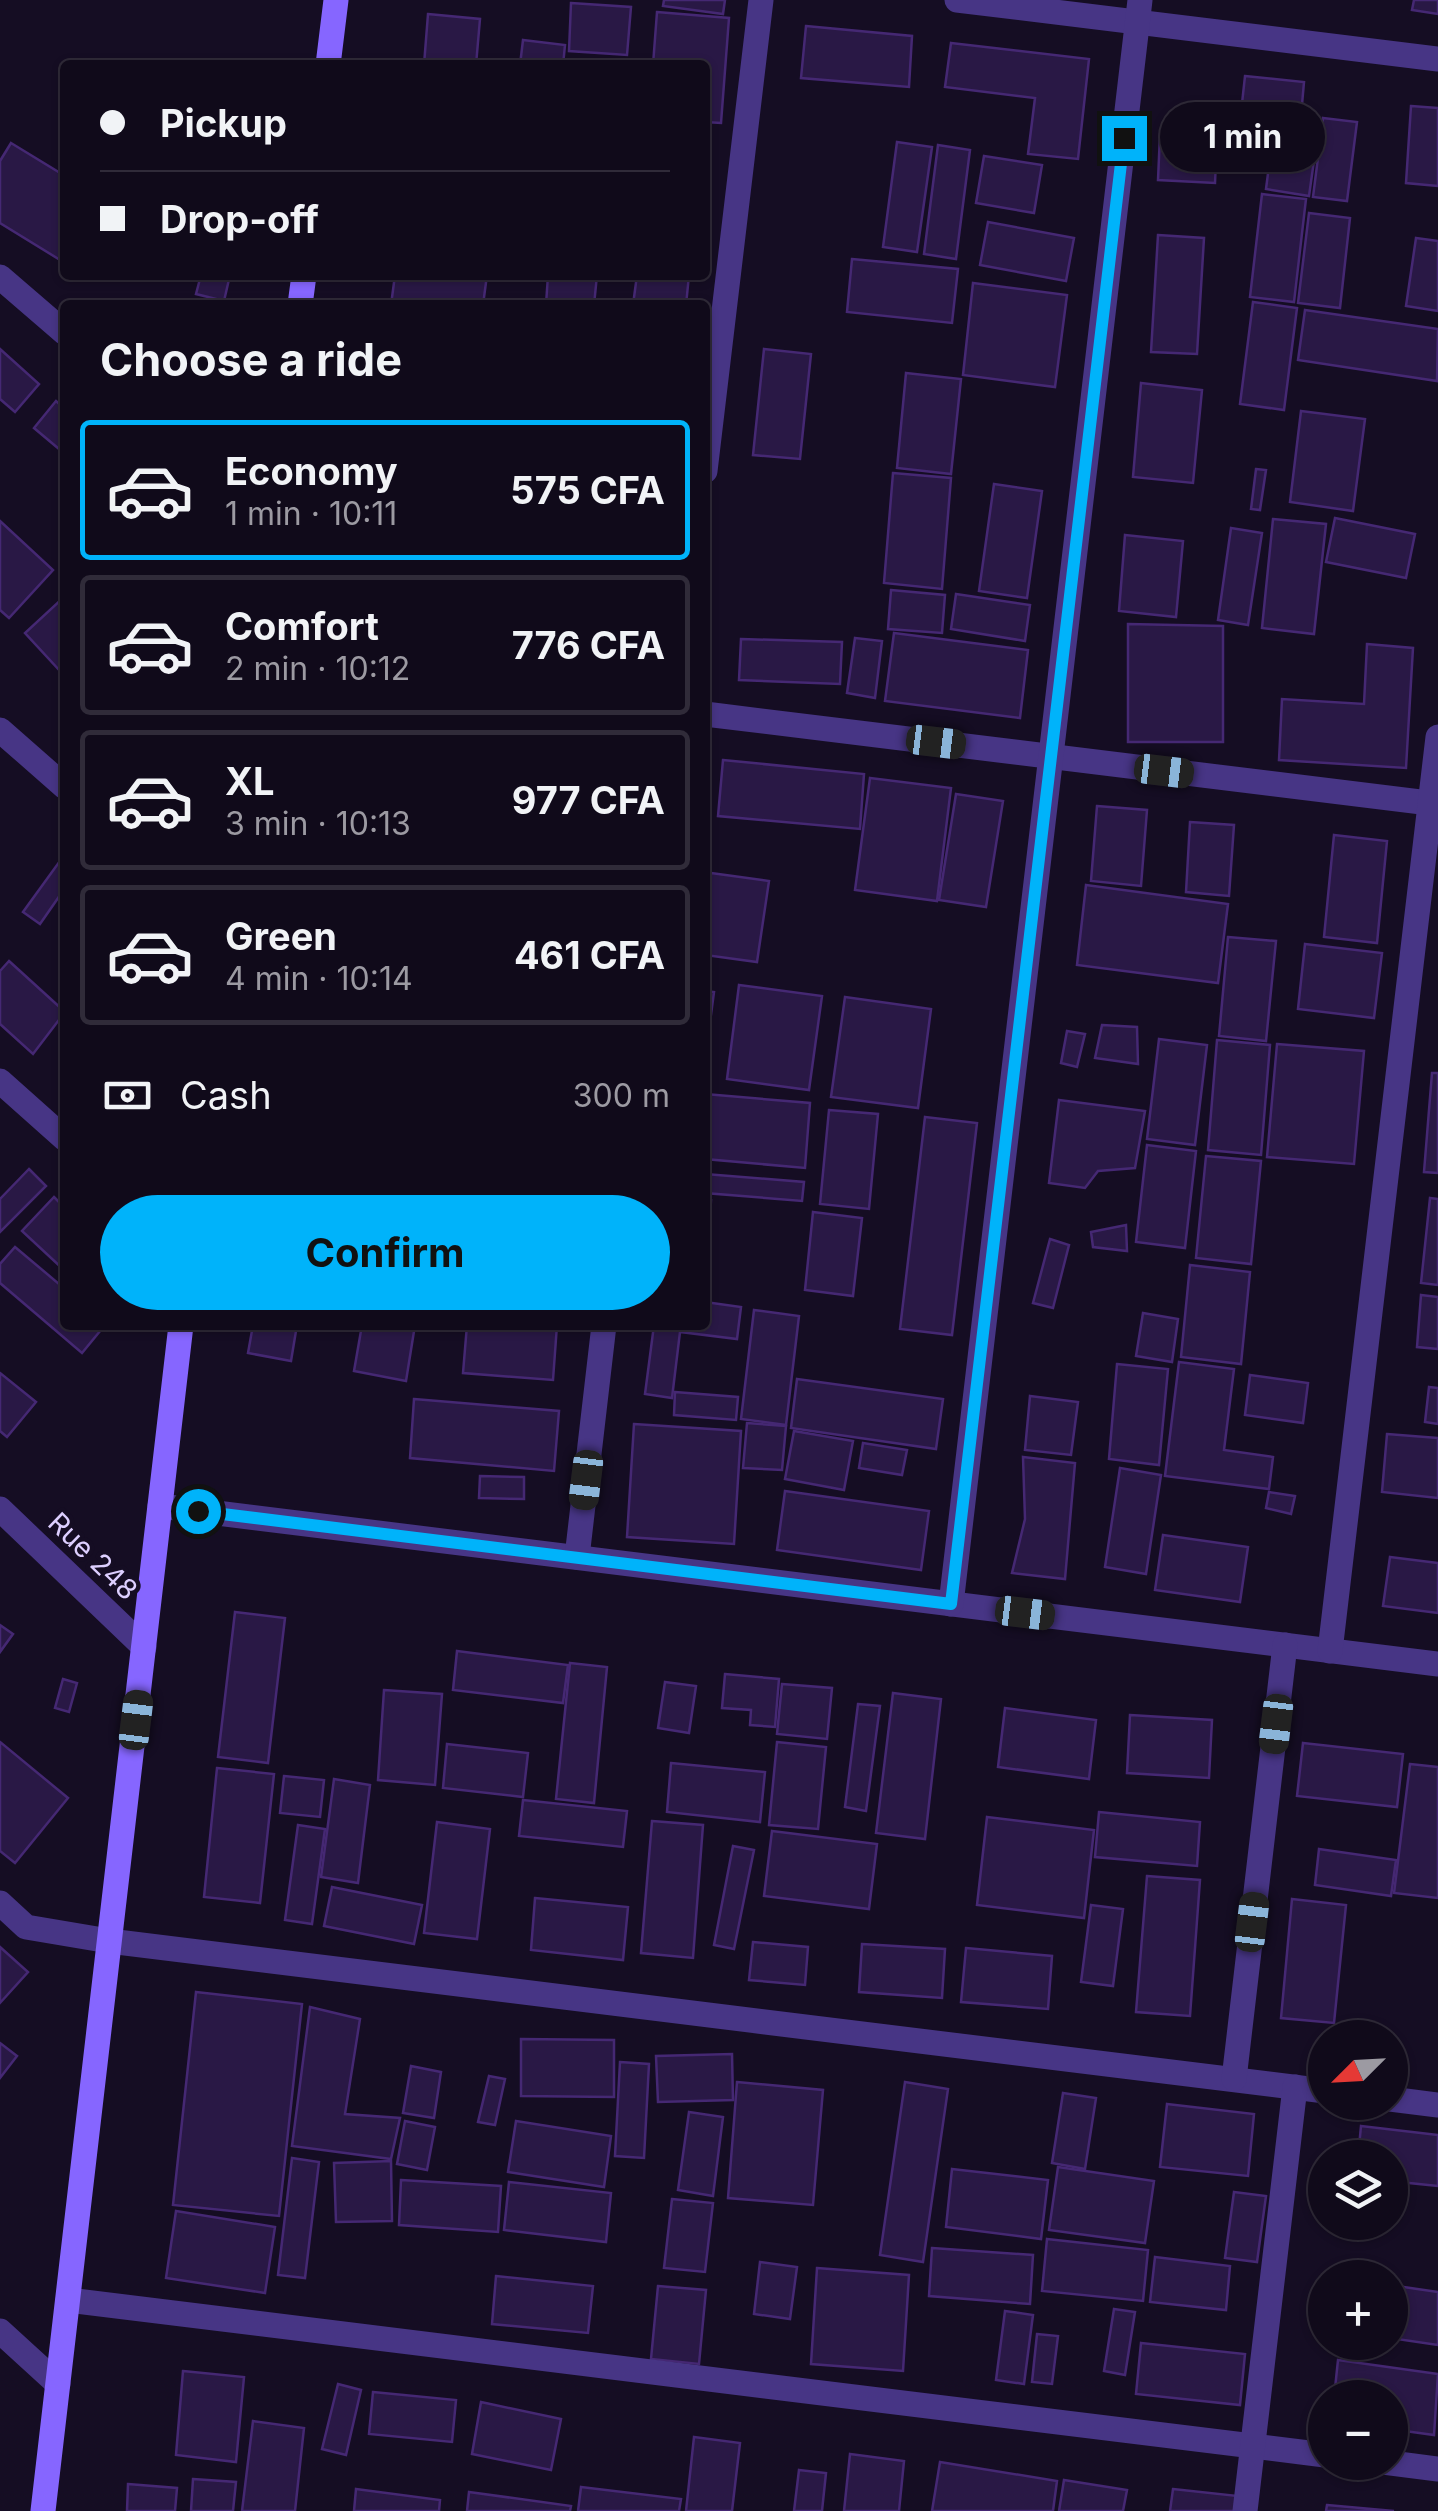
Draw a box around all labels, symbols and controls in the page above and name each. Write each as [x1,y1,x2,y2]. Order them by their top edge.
text: Pickup [160,100,287,146]
callout: 1 min [1159,103,1324,173]
route end [1102,116,1147,161]
text: 1 min [1203,117,1282,156]
text: Drop-off [160,196,319,242]
text: Choose a ride [100,332,402,387]
icon: car [105,445,195,535]
text: Economy [225,448,398,494]
text: 575 CFA [510,467,665,513]
text: 1 min · 10:11 [225,494,397,533]
icon: car [105,600,195,690]
text: Comfort [225,603,379,649]
text: 776 CFA [512,622,665,668]
text: 2 min · 10:12 [225,649,410,688]
car [904,723,968,761]
car [1132,752,1196,790]
icon: car [105,755,195,845]
text: XL [225,758,275,804]
text: 977 CFA [512,777,665,823]
text: 3 min · 10:13 [225,804,411,843]
icon: car [105,910,195,1000]
text: Green [225,913,337,959]
text: 461 CFA [514,932,665,978]
text: 4 min · 10:14 [225,959,413,998]
icon: cash [100,1068,155,1123]
text: Cash [180,1072,272,1118]
text: 300 m [573,1076,670,1115]
button: Confirm [100,1195,670,1310]
car [567,1448,605,1512]
route start [176,1489,221,1534]
street label: Rue 248 [41,1505,145,1607]
car [993,1594,1057,1632]
car [117,1688,155,1752]
car [1257,1692,1295,1756]
car [1233,1890,1271,1954]
north arrow [1308,2020,1408,2120]
map controls [1308,2020,1408,2480]
button: layers [1308,2140,1408,2240]
button: + [1308,2260,1408,2360]
button: − [1308,2380,1408,2480]

